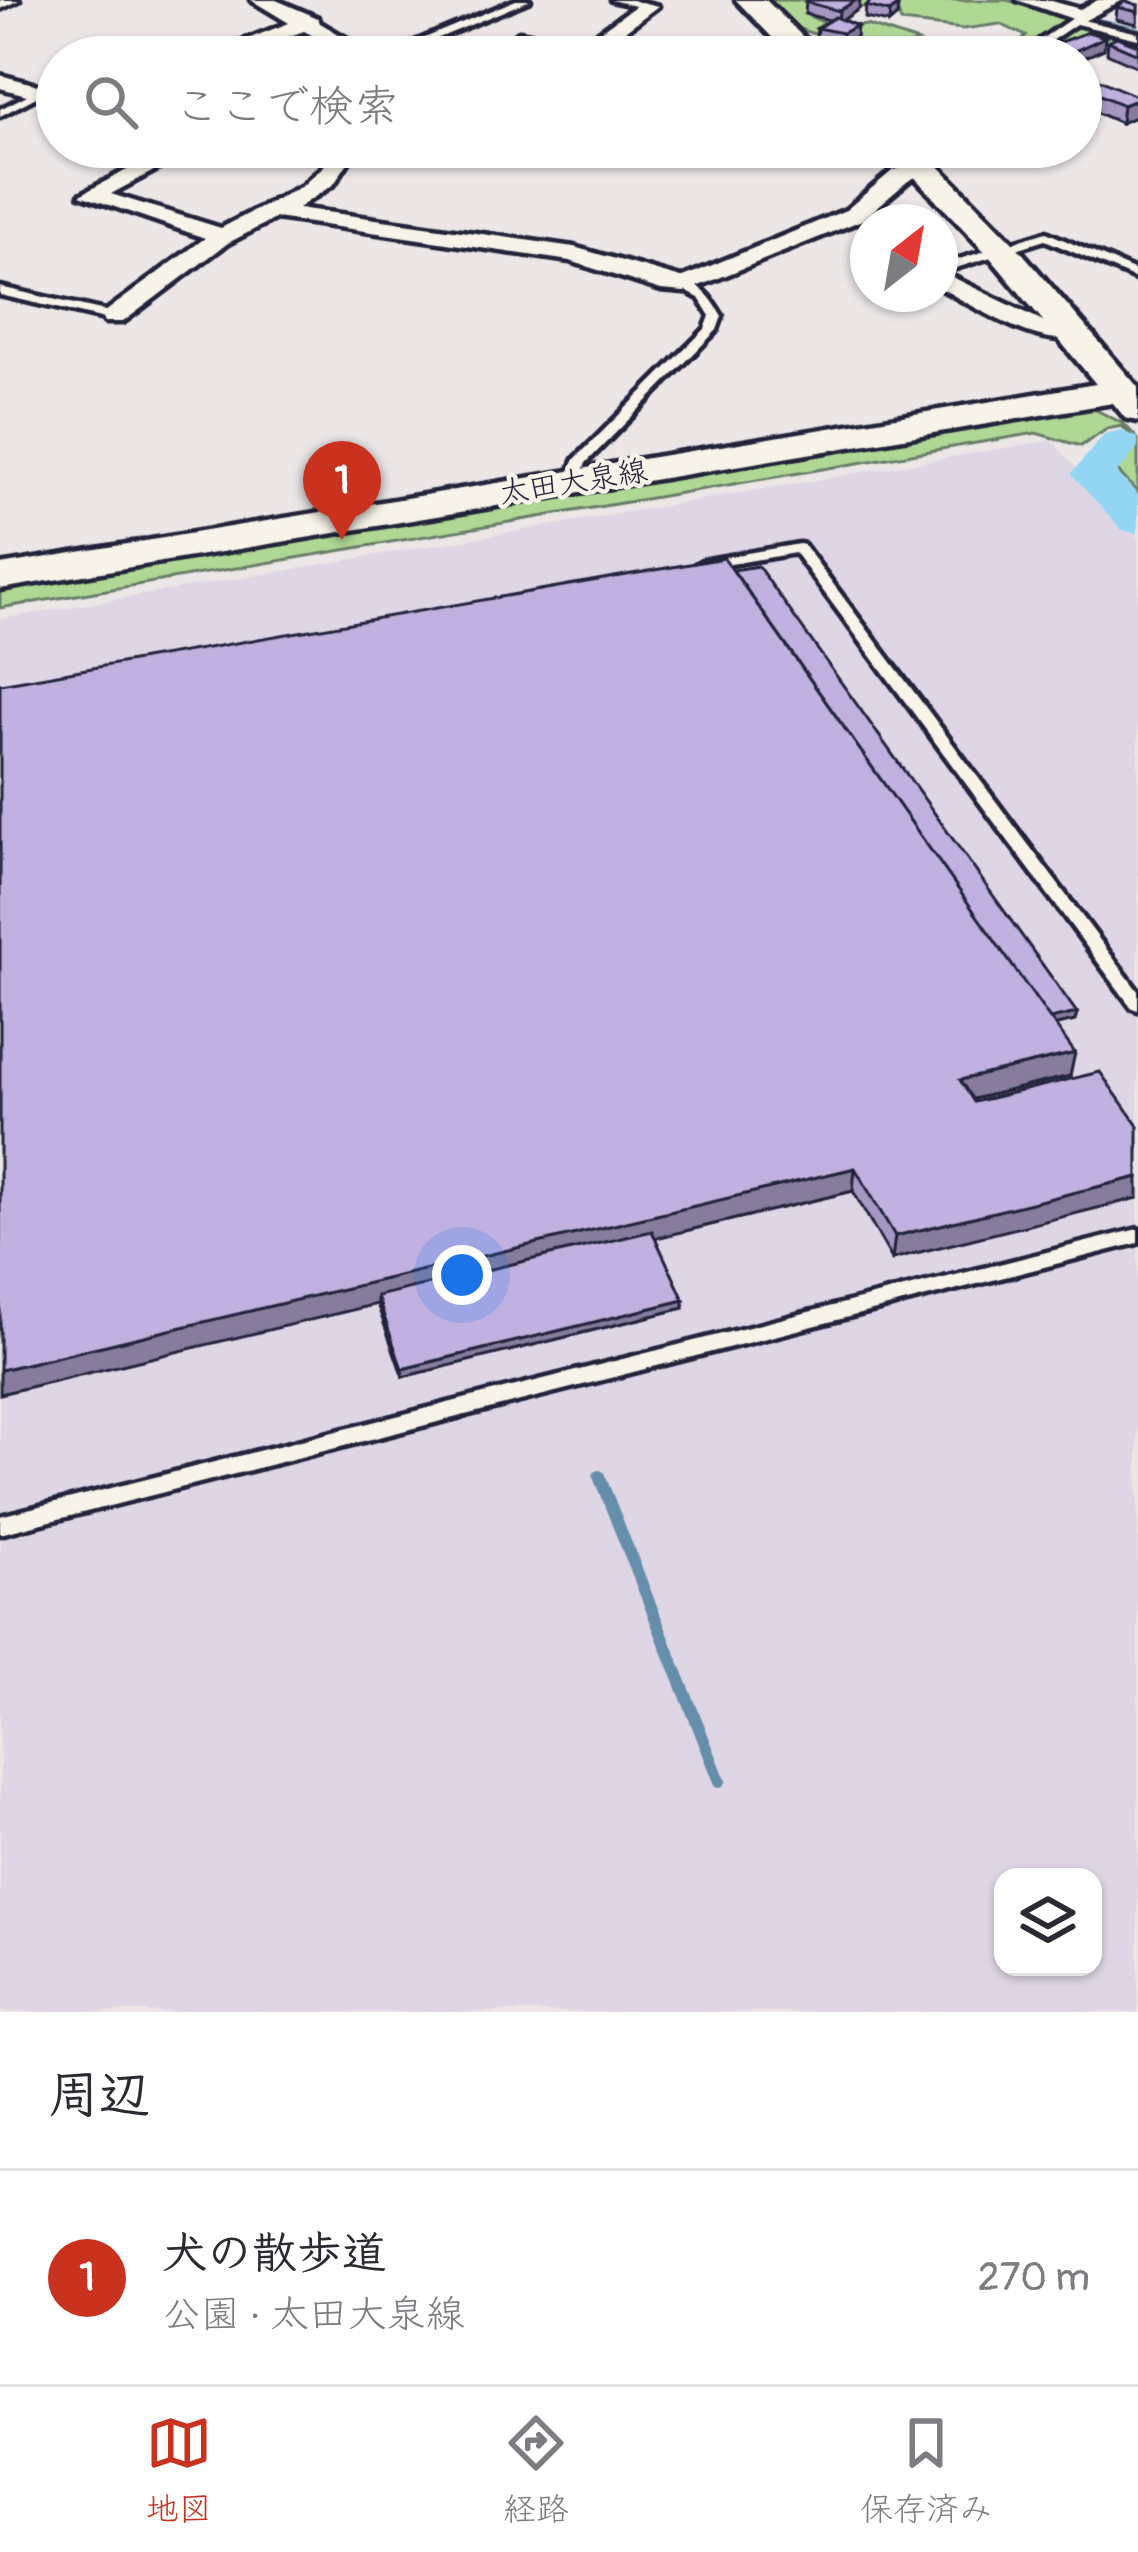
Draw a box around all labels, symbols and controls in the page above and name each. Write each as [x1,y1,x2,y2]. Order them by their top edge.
search box [36,36,1102,168]
icon: search [78,69,144,135]
text: ここで検索 [174,79,399,135]
north arrow [850,204,958,312]
pin: 1 [303,441,381,540]
street label: 太田大泉線 [496,452,650,512]
your location [432,1245,492,1305]
map controls [994,1868,1102,1976]
button: layers [994,1868,1102,1976]
text: 周辺 [48,2064,150,2128]
text: 犬の散歩道 [162,2226,387,2282]
text: 1 [79,2253,95,2302]
text: 270 m [978,2253,1090,2302]
text: 公園 · 太田大泉線 [162,2290,465,2339]
tab: 地図 [146,2410,212,2530]
tab: 経路 [503,2410,569,2530]
tab: 保存済み [860,2410,992,2530]

